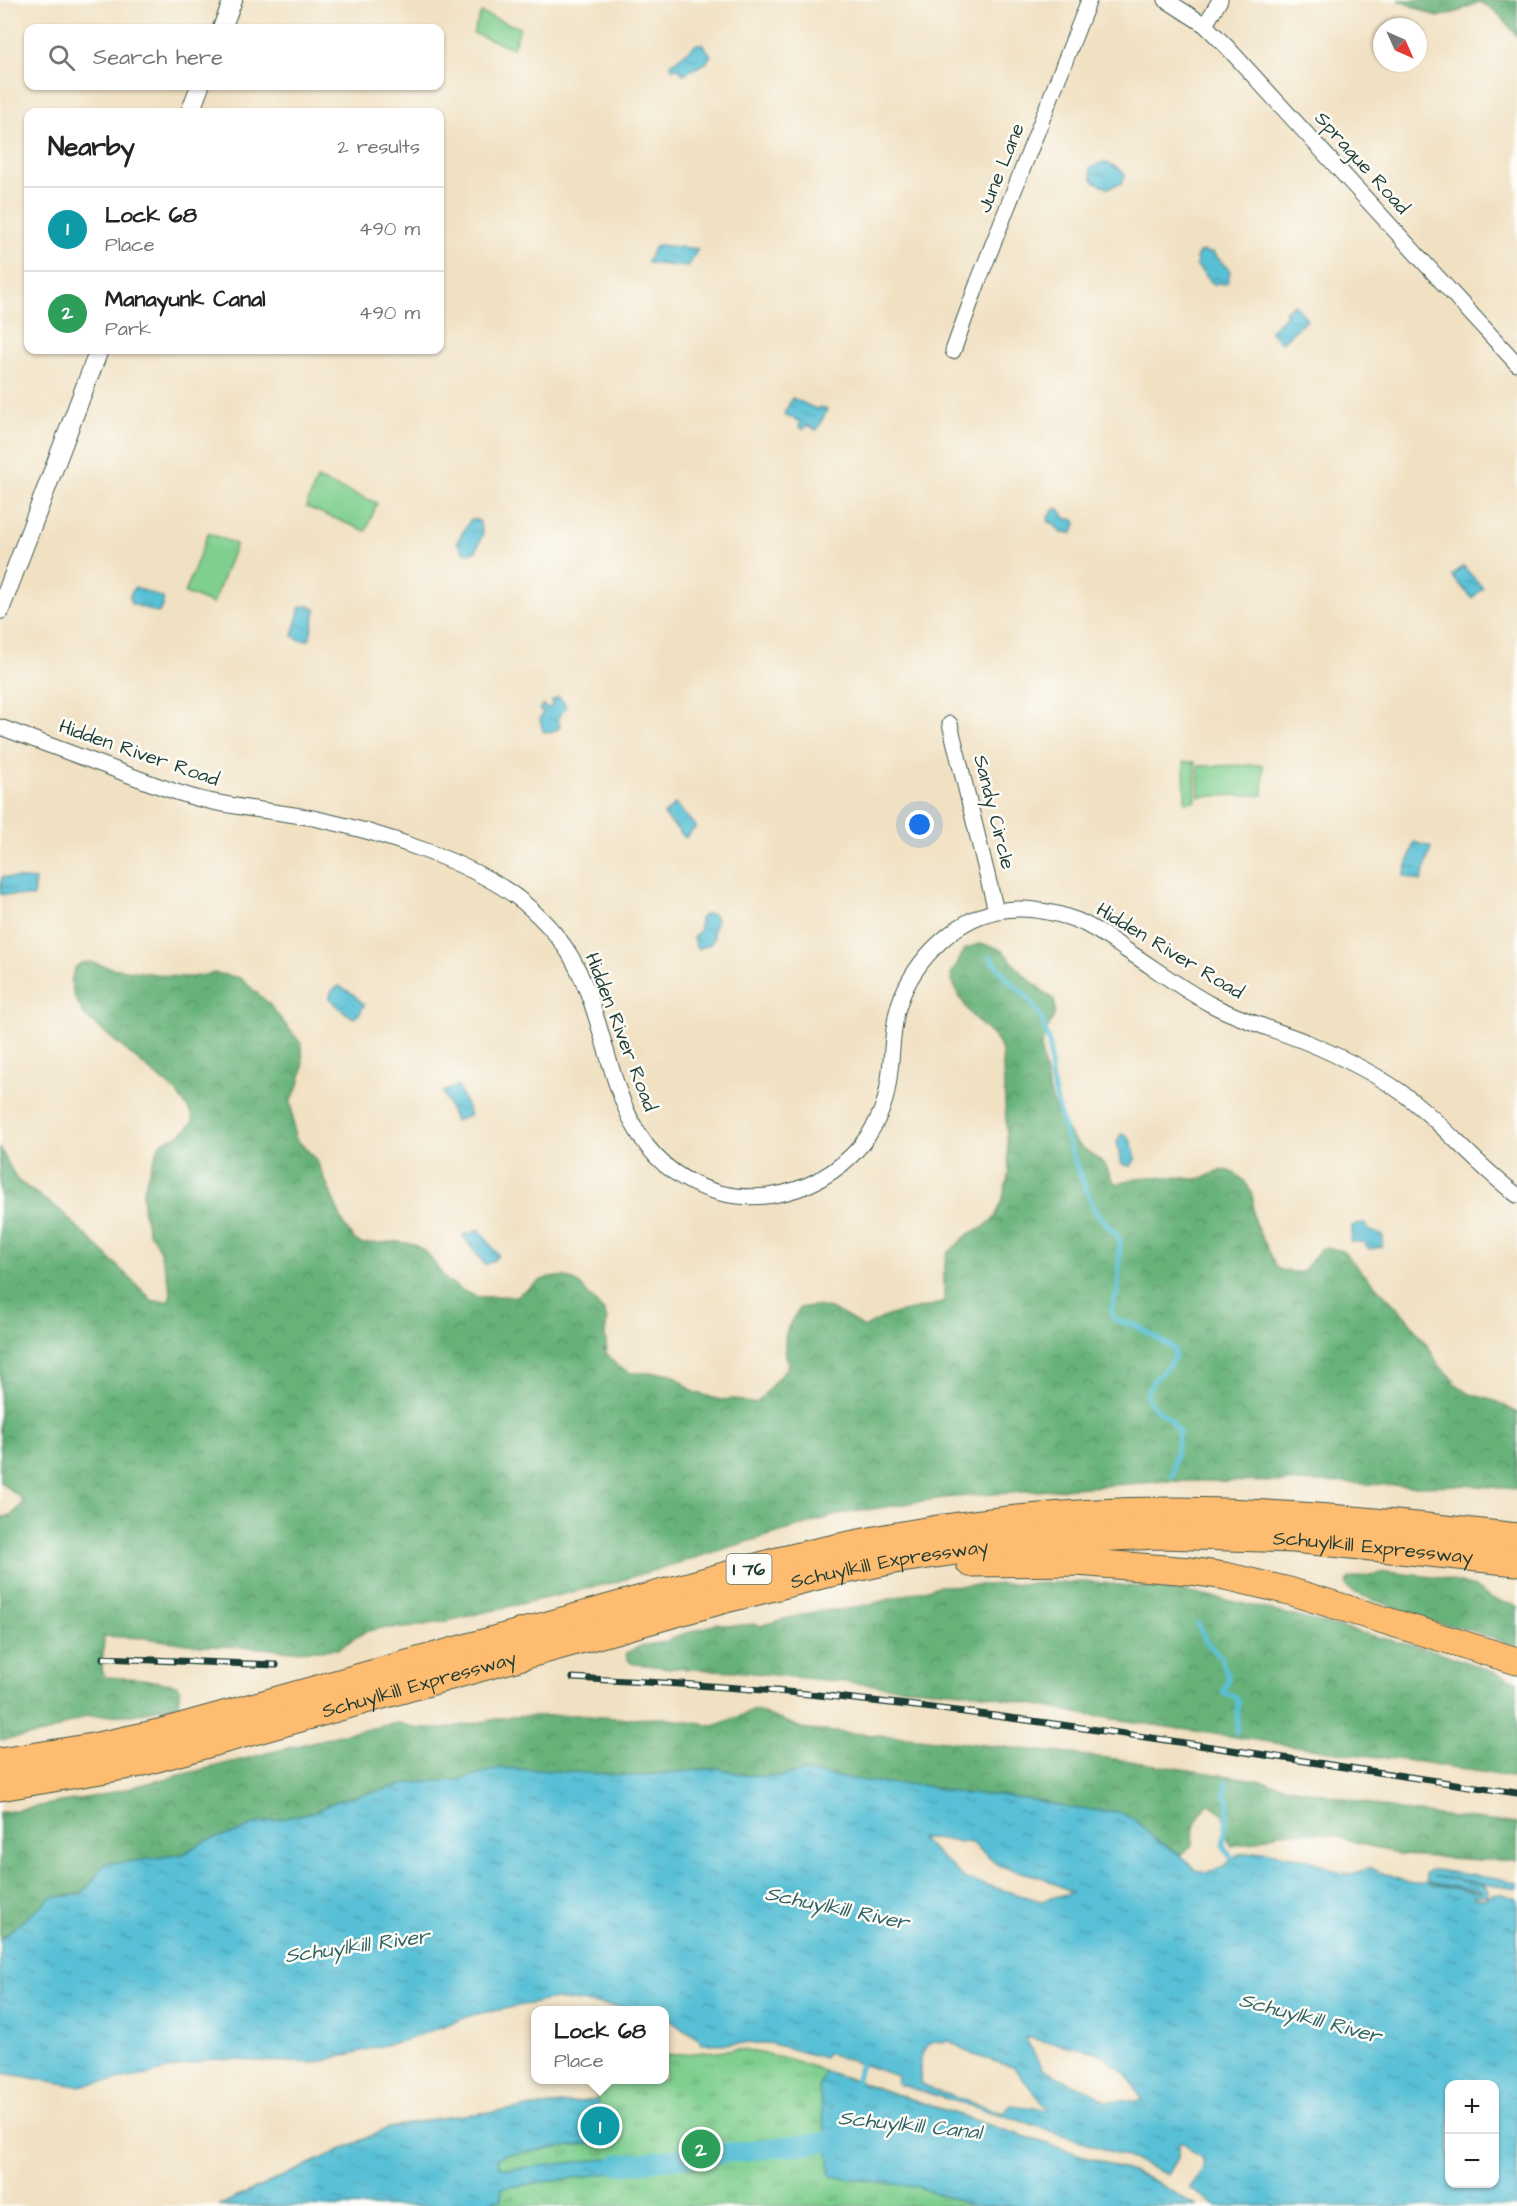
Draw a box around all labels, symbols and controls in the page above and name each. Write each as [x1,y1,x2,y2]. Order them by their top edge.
north arrow [1373,18,1427,72]
search box [24,24,444,90]
icon: search [45,41,78,74]
text: Search here [93,42,223,73]
street label: Sprague Road [1307,105,1416,222]
street label: June Lane [970,119,1032,217]
text: Nearby [48,129,135,165]
text: 2 results [337,133,420,161]
text: Lock 68 [105,200,197,231]
text: 1 [66,215,69,243]
text: 490 m [359,215,420,243]
text: Place [105,231,155,259]
text: Manayunk Canal [105,284,266,315]
text: 2 [62,299,73,327]
text: 490 m [359,299,420,327]
text: Park [105,315,151,343]
street label: Hidden River Road [55,712,223,794]
street label: Sandy Circle [965,752,1022,873]
your location [905,810,934,839]
street label: Hidden River Road [1091,896,1249,1006]
street label: Hidden River Road [578,949,664,1115]
street label: Schuylkill Expressway [1272,1524,1474,1572]
street label: Schuylkill Expressway [787,1532,991,1596]
road number: I 76 [726,1554,771,1584]
street label: Schuylkill Expressway [319,1644,520,1725]
water label: Schuylkill River [762,1879,914,1939]
water label: Schuylkill River [283,1921,434,1971]
water label: Schuylkill River [1236,1985,1386,2052]
popup [531,2006,669,2084]
text: Lock 68 [554,2016,646,2047]
text: Place [554,2047,604,2075]
map controls [1445,2080,1499,2188]
button: + [1445,2080,1499,2134]
water label: Schuylkill Canal [837,2103,986,2148]
pin: 1 [580,2104,620,2148]
pin: 2 [682,2126,720,2172]
button: − [1445,2134,1499,2188]

